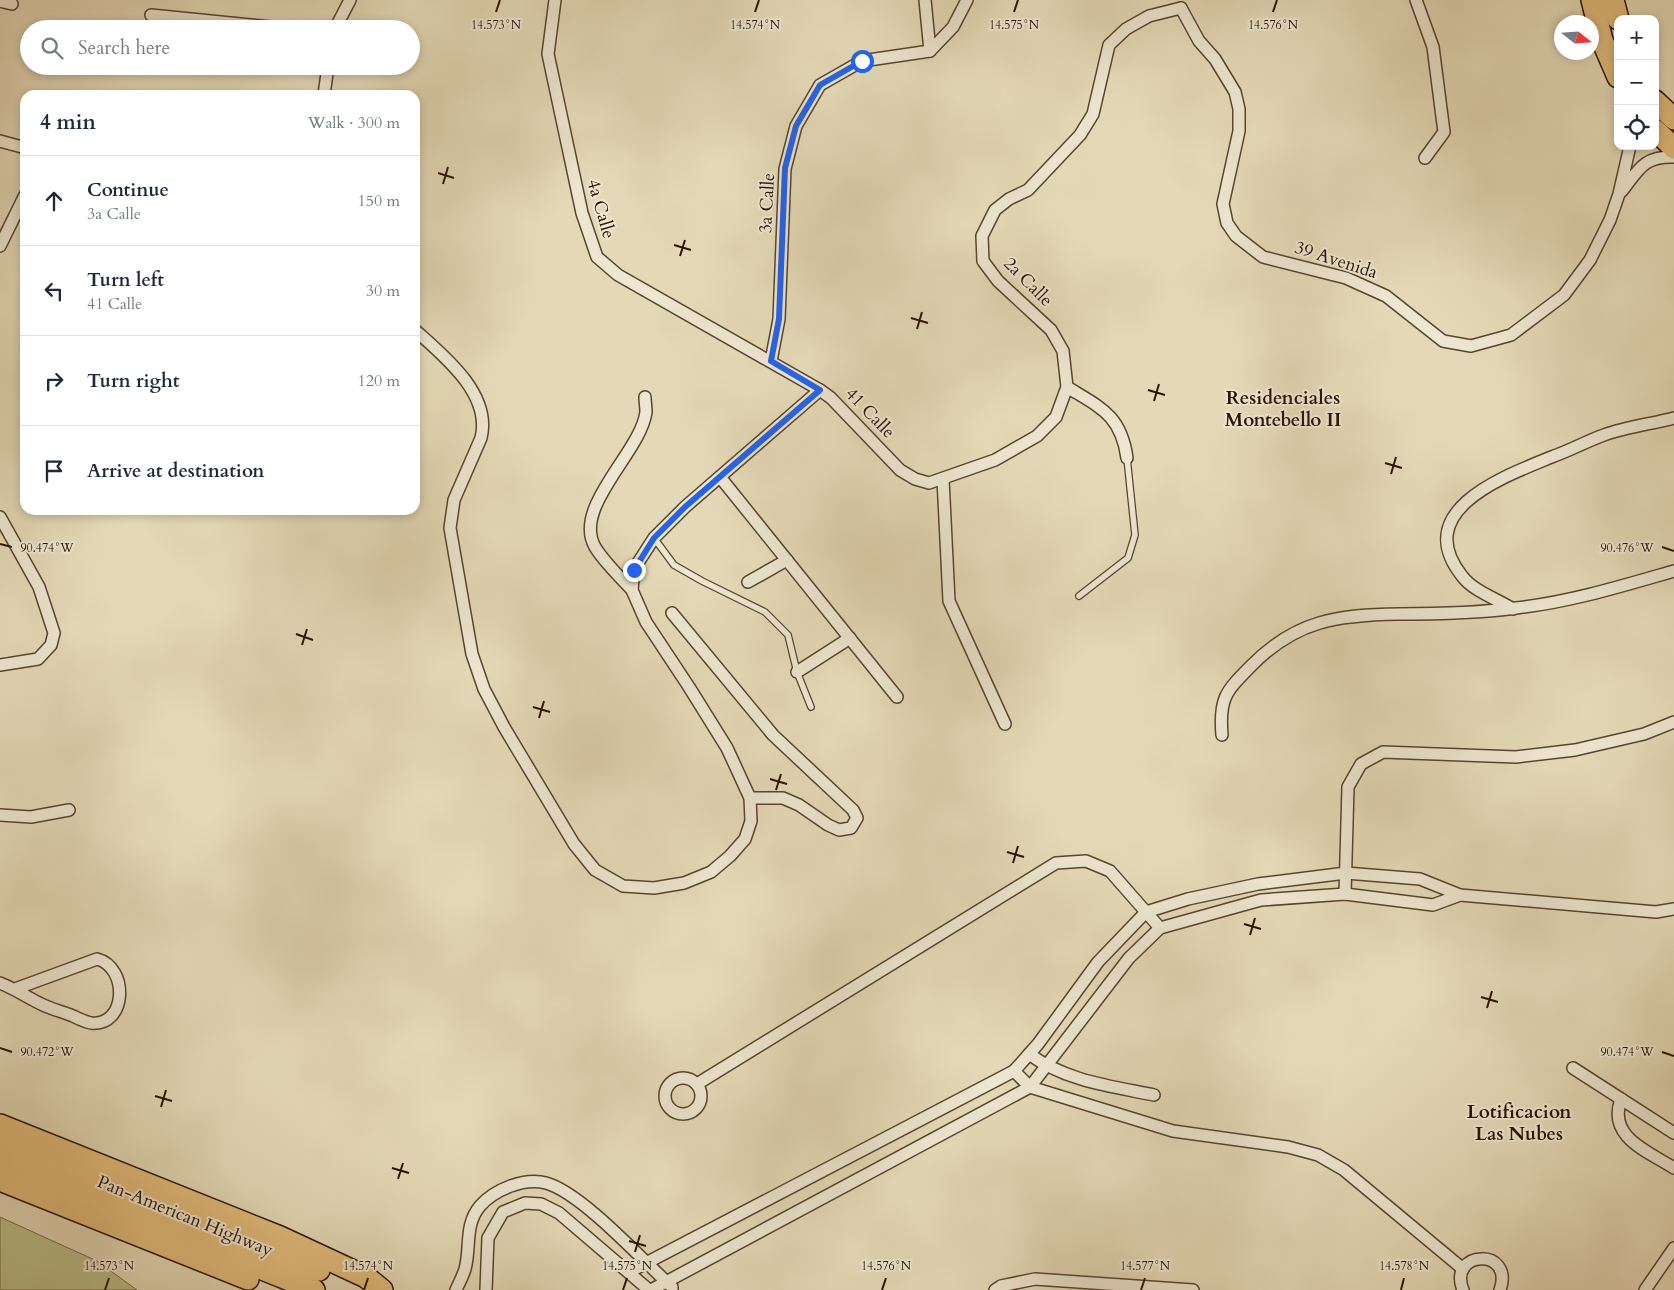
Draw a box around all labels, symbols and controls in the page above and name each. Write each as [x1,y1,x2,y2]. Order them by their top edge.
north arrow [1554,15,1599,60]
map controls [1614,15,1659,150]
button: + [1614,15,1659,60]
text: 14.573°N [471,17,522,33]
text: 14.574°N [730,17,781,33]
text: 14.575°N [989,17,1040,33]
text: 14.576°N [1248,17,1299,33]
search box [20,20,420,75]
icon: search [38,34,66,62]
text: Search here [78,35,170,61]
route start [851,50,874,73]
button: − [1614,60,1659,105]
button: locate [1614,105,1659,150]
text: 4 min [40,108,96,137]
text: Walk · 300 m [308,112,400,134]
street label: 3a Calle [753,172,781,234]
street label: 4a Calle [581,176,621,242]
text: Continue [87,177,169,203]
icon: ahead [40,187,68,215]
text: 150 m [358,190,400,212]
text: 3a Calle [87,203,141,225]
street label: 39 Avenida [1291,235,1381,285]
street label: 2a Calle [998,252,1058,312]
text: Turn left [87,267,164,293]
icon: left [40,277,68,305]
text: 30 m [366,280,400,302]
text: 41 Calle [87,293,142,315]
icon: right [40,367,68,395]
text: Turn right [87,368,179,394]
text: 120 m [358,370,400,392]
street label: 41 Calle [839,382,901,444]
district label: Residenciales Montebello II [1225,385,1341,433]
icon: arrive [40,457,68,485]
text: Arrive at destination [87,458,264,484]
text: 90.474°W [20,540,74,556]
text: 90.476°W [1600,540,1654,556]
route end [623,559,646,582]
text: 90.472°W [20,1044,74,1060]
text: 90.474°W [1600,1044,1654,1060]
district label: Lotificacion Las Nubes [1467,1099,1572,1147]
street label: Pan-American Highway [93,1169,277,1263]
text: 14.573°N [84,1258,135,1274]
text: 14.574°N [343,1258,394,1274]
text: 14.575°N [602,1258,653,1274]
text: 14.576°N [861,1258,912,1274]
text: 14.577°N [1120,1258,1171,1274]
text: 14.578°N [1379,1258,1430,1274]

